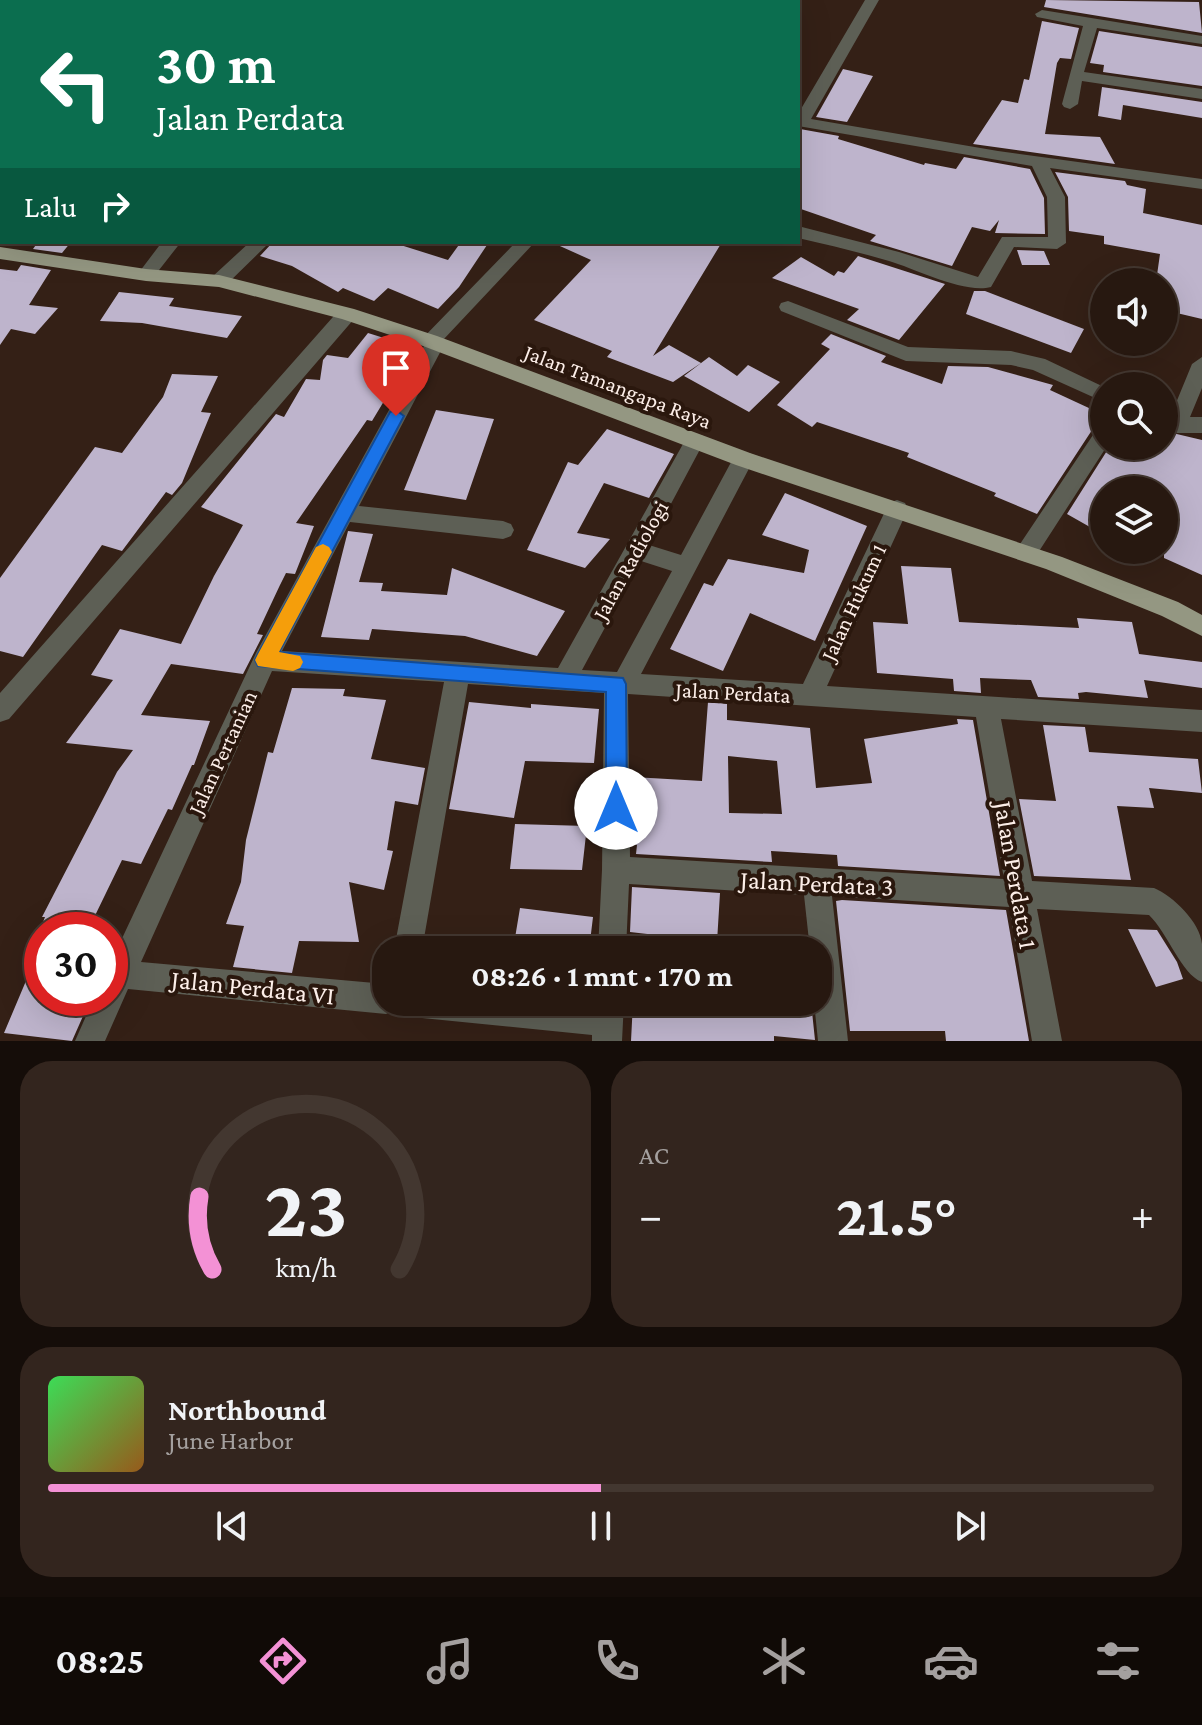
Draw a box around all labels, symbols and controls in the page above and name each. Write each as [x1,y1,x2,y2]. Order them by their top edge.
icon: left [24,32,128,136]
text: 30 m [156,33,276,95]
text: Jalan Perdata [156,98,345,138]
icon: right [93,184,137,228]
text: Lalu [24,190,77,223]
map controls [1090,268,1178,564]
button: sound [1090,268,1178,356]
pin [362,334,430,416]
street label: Jalan Tamangapa Raya [519,339,715,434]
icon: arrive [374,346,418,390]
button: search [1090,372,1178,460]
button: layers [1090,476,1178,564]
street label: Jalan Radiologi [586,496,674,626]
street label: Jalan Hukum 1 [815,540,891,666]
street label: Jalan Perdata [673,677,791,708]
street label: Jalan Pertanian [182,686,262,820]
position arrow [574,766,658,850]
street label: Jalan Perdata 1 [988,797,1043,951]
street label: Jalan Perdata 3 [738,865,894,902]
speed limit sign: 30 [24,912,128,1016]
text: 08:26 · 1 mnt · 170 m [471,959,733,992]
street label: Jalan Perdata VI [168,964,336,1010]
text: AC [639,1141,669,1170]
text: 23 [264,1161,347,1254]
text: 21.5° [836,1181,957,1248]
text: − [639,1191,662,1239]
text: + [1131,1191,1154,1239]
text: km/h [275,1251,336,1283]
text: Northbound [168,1393,326,1426]
text: June Harbor [168,1426,294,1455]
icon: previous [210,1504,254,1548]
icon: pause [579,1504,623,1548]
icon: next [948,1504,992,1548]
icon: directions [255,1633,311,1689]
icon: music [422,1633,478,1689]
icon: phone [589,1633,645,1689]
icon: climate [756,1633,812,1689]
icon: car [923,1633,979,1689]
icon: filters [1090,1633,1146,1689]
text: 08:25 [56,1641,144,1681]

